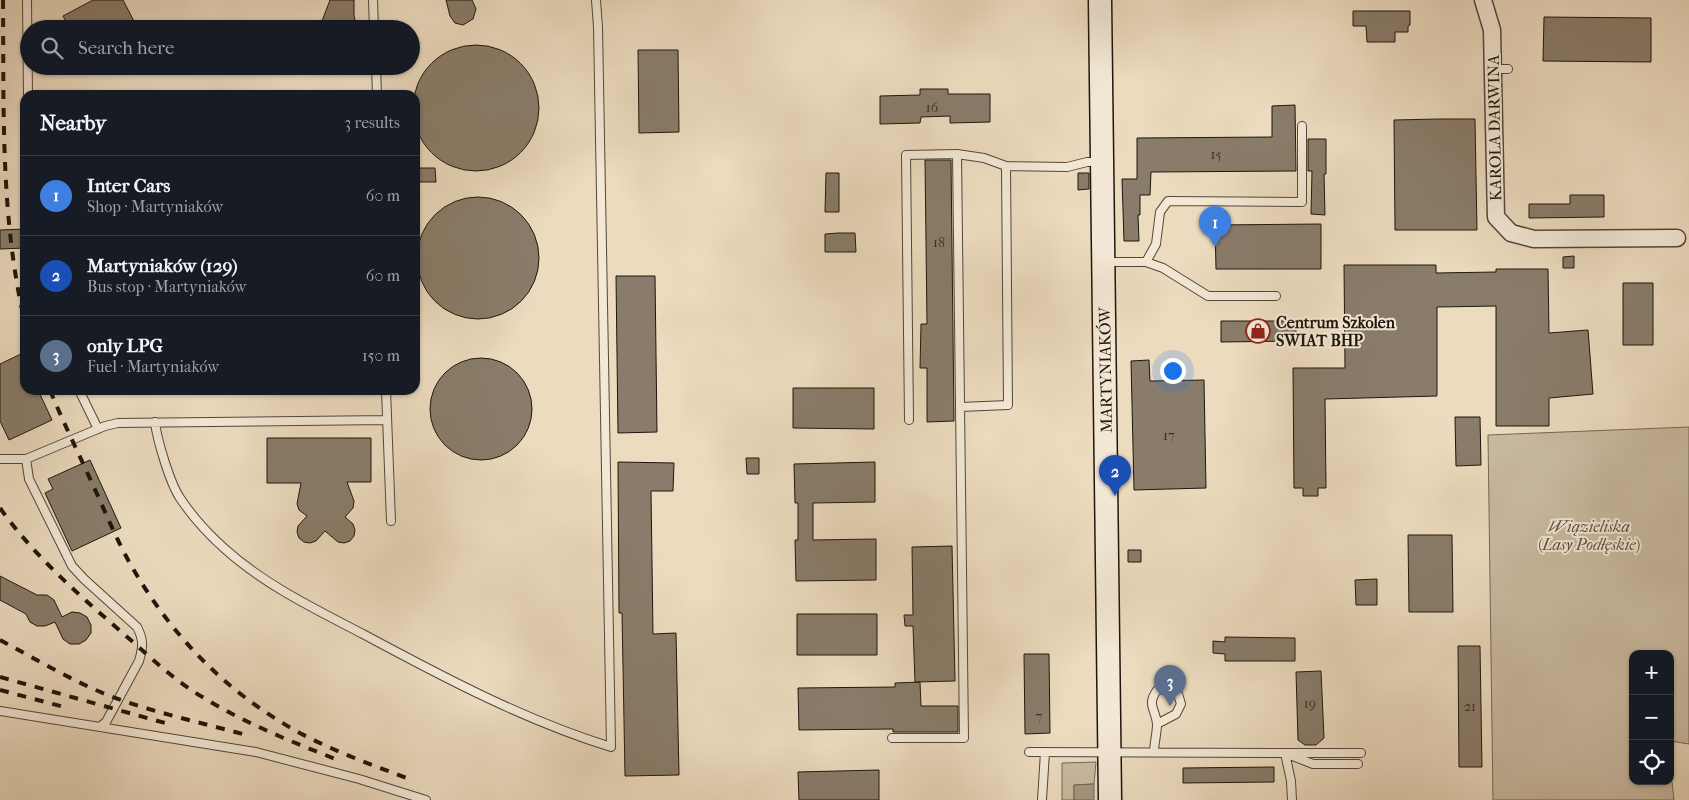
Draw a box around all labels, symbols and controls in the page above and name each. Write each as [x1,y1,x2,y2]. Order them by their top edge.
search box [20,20,420,75]
icon: search [38,34,66,62]
text: Search here [78,37,174,59]
street label: KAROLA DARWINA [1484,54,1505,201]
house number: 16 [926,99,939,116]
text: Nearby [40,111,106,135]
text: 3 results [344,113,400,132]
house number: 15 [1211,146,1222,163]
text: Inter Cars [87,175,170,197]
text: 1 [53,186,59,205]
text: 60 m [366,186,400,205]
text: Shop · Martyniaków [87,197,223,216]
pin: 1 [1199,206,1231,247]
house number: 18 [933,234,945,251]
text: Martyniaków (129) [87,255,238,277]
text: 2 [52,266,60,285]
text: 60 m [366,266,400,285]
text: Bus stop · Martyniaków [87,277,247,296]
street label: MARTYNIAKÓW [1094,306,1116,433]
place label: Centrum Szkolen SWIAT BHP [1276,313,1396,350]
shop icon: Centrum Szkolen SWIAT BHP [1245,318,1271,344]
text: only LPG [87,335,163,357]
text: 3 [53,346,59,365]
text: 150 m [362,346,400,365]
text: Fuel · Martyniaków [87,357,219,376]
your location [1160,358,1186,384]
house number: 17 [1163,427,1175,444]
pin: 2 [1099,455,1131,496]
park label: Wiązieliska (Lasy Podłęskie) [1538,517,1640,554]
map controls [1629,650,1674,785]
button: + [1629,650,1674,695]
pin: 3 [1154,665,1186,706]
house number: 19 [1304,695,1316,712]
button: − [1629,695,1674,740]
house number: 21 [1464,698,1476,715]
house number: 7 [1036,708,1043,725]
button: locate [1629,740,1674,785]

